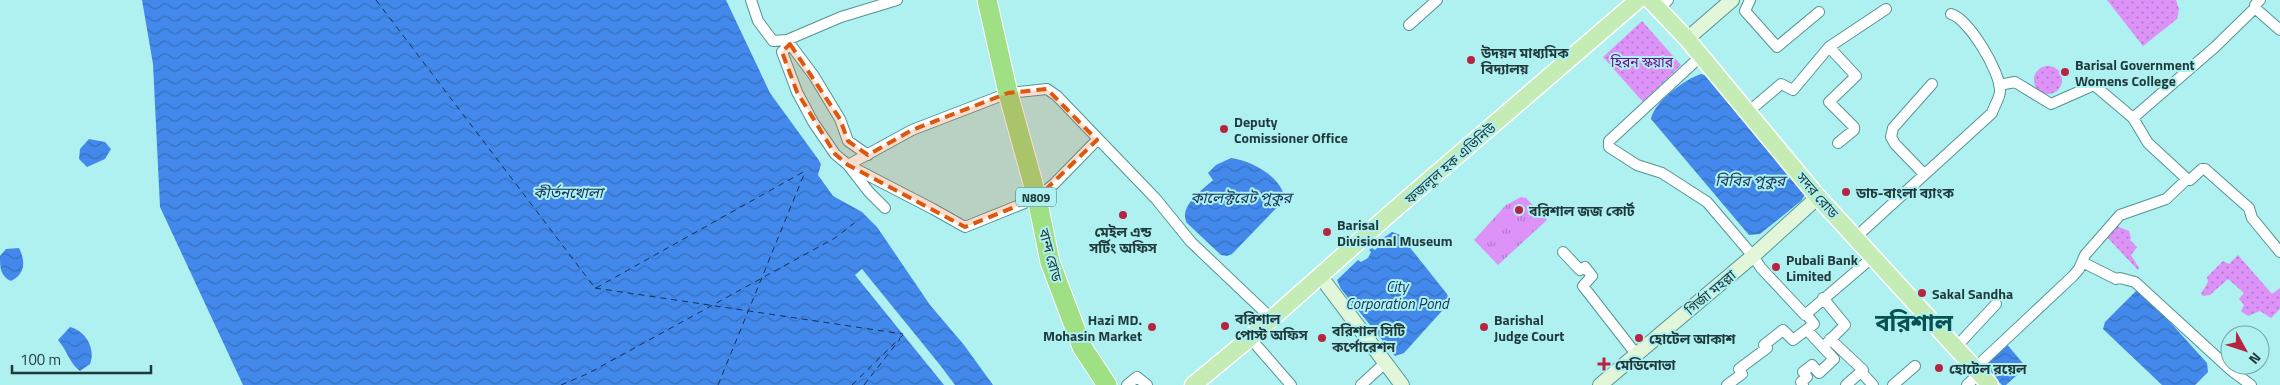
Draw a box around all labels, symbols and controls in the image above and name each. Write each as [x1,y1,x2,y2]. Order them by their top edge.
place label: উদয়ন মাধ্যমিক বিদ্যালয় [1480,42,1569,79]
park label: হিরন স্কয়ার [1610,51,1674,72]
marker: উদয়ন মাধ্যমিক বিদ্যালয় [1465,54,1477,66]
place label: Barisal Government Womens College [2075,54,2195,91]
marker: Barisal Government Womens College [2059,66,2071,78]
place label: Deputy Comissioner Office [1234,111,1348,148]
street label: ফজলুল হক এভিনিউ [1399,117,1501,209]
marker: Deputy Comissioner Office [1218,123,1230,135]
street label: সদর রোড [1791,167,1845,223]
water label: বিবির পুকুর [1715,169,1788,192]
water label: কীর্তনখোলা [533,181,606,204]
place label: ডাচ-বাংলা ব্যাংক [1855,182,1954,203]
water label: কালেক্টরেট পুকুর [1190,186,1295,209]
marker: ডাচ-বাংলা ব্যাংক [1840,186,1852,198]
road number: N809 [1016,188,1056,206]
place label: বরিশাল জজ কোর্ট [1528,200,1635,221]
marker: বরিশাল জজ কোর্ট [1513,204,1525,216]
marker: মেইল এন্ড সর্টিং অফিস [1117,209,1129,221]
place label: Barisal Divisional Museum [1337,214,1453,251]
place label: মেইল এন্ড সর্টিং অফিস [1088,221,1158,258]
street label: বান্দ রোড [1034,225,1068,285]
marker: Barisal Divisional Museum [1321,226,1333,238]
place label: Pubali Bank Limited [1786,249,1859,286]
marker: Pubali Bank Limited [1770,261,1782,273]
street label: গির্জা মহল্লা [1679,264,1740,320]
water label: City Corporation Pond [1345,275,1450,315]
place label: Sakal Sandha [1932,283,2013,304]
marker: Sakal Sandha [1916,287,1928,299]
district label: বরিশাল [1874,304,1954,340]
place label: বরিশাল পোস্ট অফিস [1234,308,1309,345]
place label: Hazi MD. Mohasin Market [1043,309,1142,346]
place label: Barishal Judge Court [1494,309,1564,346]
marker: বরিশাল পোস্ট অফিস [1219,320,1231,332]
place label: বরিশাল সিটি কর্পোরেশন [1331,320,1405,357]
marker: Hazi MD. Mohasin Market [1146,321,1158,333]
marker: Barishal Judge Court [1478,321,1490,333]
north arrow [2220,325,2270,375]
place label: হোটেল আকাশ [1649,328,1737,349]
marker: বরিশাল সিটি কর্পোরেশন [1316,332,1328,344]
marker: হোটেল আকাশ [1633,332,1645,344]
scale bar [12,342,151,374]
text: 100 m [20,348,61,371]
text: N [2244,348,2267,369]
place label: মেডিনোভা [1615,354,1677,375]
marker: মেডিনোভা [1597,357,1611,371]
place label: হোটেল রয়েল [1949,358,2027,379]
marker: হোটেল রয়েল [1933,362,1945,374]

